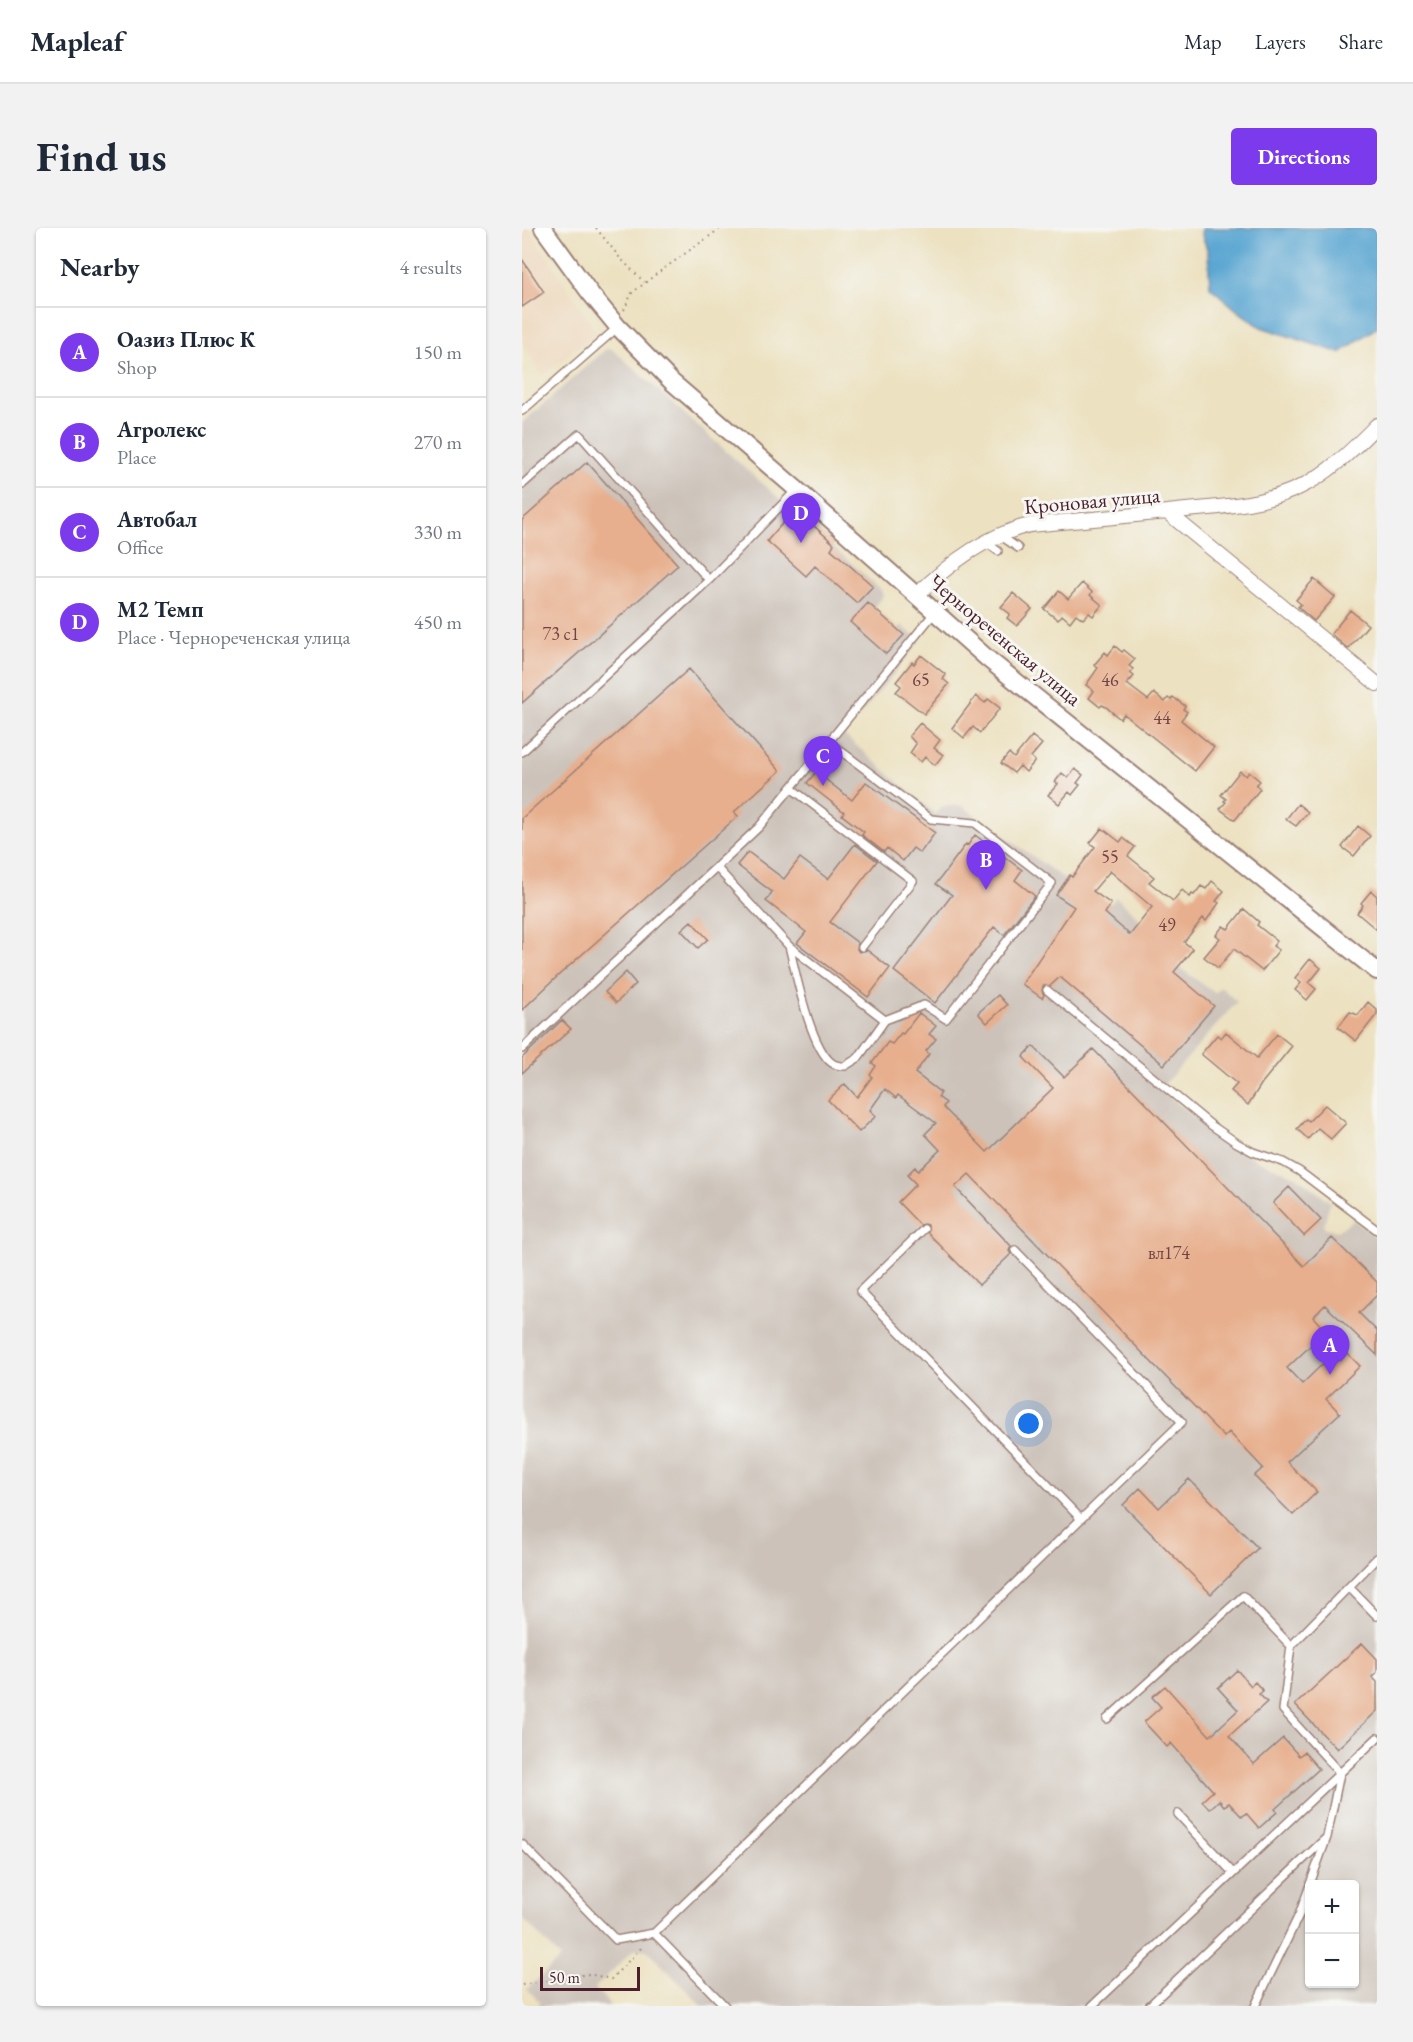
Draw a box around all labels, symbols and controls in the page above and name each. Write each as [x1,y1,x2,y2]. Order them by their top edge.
text: Mapleaf [30,23,124,59]
text: Map [1184,28,1222,55]
text: Layers [1255,28,1306,55]
text: Share [1339,28,1383,55]
button: Directions [1231,128,1377,185]
text: Find us [36,129,167,184]
text: Nearby [60,250,140,284]
text: 4 results [399,254,462,280]
text: Оазиз Плюс К [117,325,255,354]
text: A [72,339,87,365]
text: 150 m [414,339,462,365]
text: Shop [117,354,157,380]
text: Агролекс [117,415,206,444]
text: B [73,429,86,455]
text: 270 m [414,429,462,455]
text: Place [117,444,156,470]
street label: Кроновая улица [1023,481,1162,520]
pin: D [782,494,820,543]
text: Автобал [117,505,197,534]
text: C [72,519,87,545]
text: 330 m [414,519,462,545]
text: Office [117,534,163,560]
street label: Чернореченская улица [923,568,1088,712]
text: М2 Темп [117,595,204,624]
text: D [72,609,87,635]
text: 450 m [414,609,462,635]
house number: 73 с1 [543,622,579,645]
text: Place · Чернореченская улица [117,624,351,650]
house number: 65 [912,668,930,691]
house number: 46 [1101,668,1119,691]
house number: 44 [1153,706,1171,729]
pin: C [804,736,842,786]
pin: B [966,840,1006,890]
house number: 55 [1101,845,1119,868]
house number: 49 [1158,913,1176,936]
house number: вл174 [1148,1241,1190,1264]
pin: A [1310,1326,1350,1375]
your location [1014,1409,1043,1438]
map controls [1305,1880,1359,1988]
button: + [1305,1880,1359,1934]
button: − [1305,1934,1359,1988]
scale bar [540,1964,640,1992]
text: 50 m [549,1967,580,1988]

